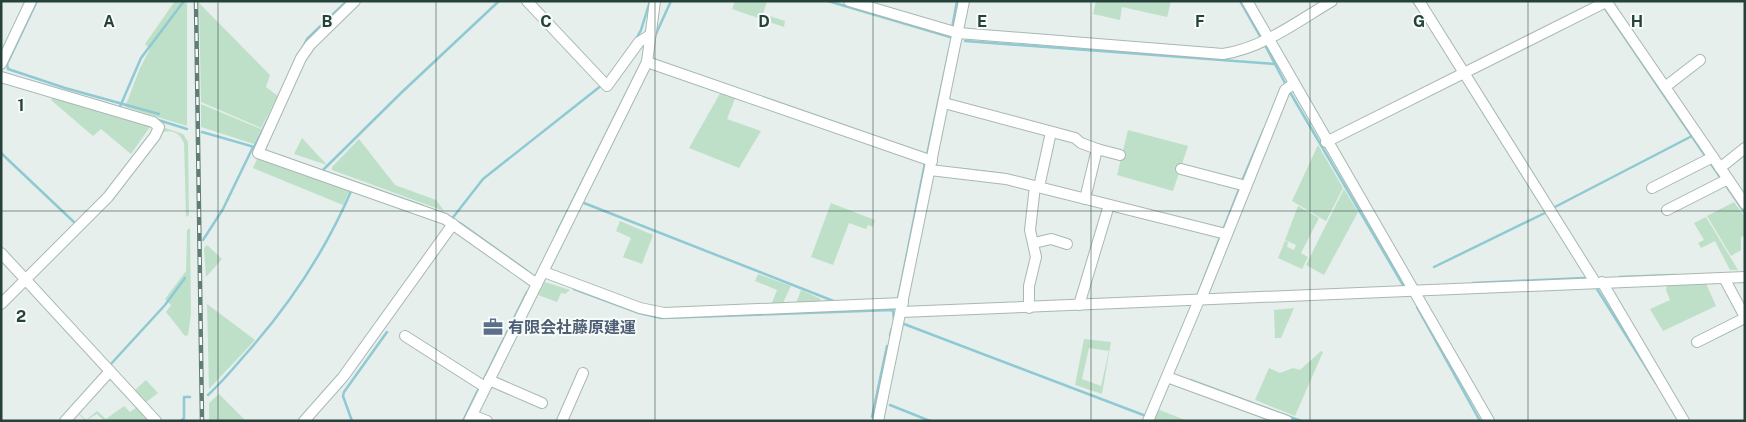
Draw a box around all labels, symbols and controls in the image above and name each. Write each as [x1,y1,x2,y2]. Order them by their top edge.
text: A [103,12,115,31]
text: B [322,12,333,31]
text: C [540,12,552,31]
text: D [758,12,770,31]
text: E [977,12,987,31]
text: F [1195,12,1205,31]
text: G [1413,12,1425,31]
text: H [1631,12,1643,31]
text: 1 [18,96,24,115]
text: 2 [16,307,26,326]
office icon: 有限会社藤原建運 [482,316,504,338]
place label: 有限会社藤原建運 [508,318,636,337]

